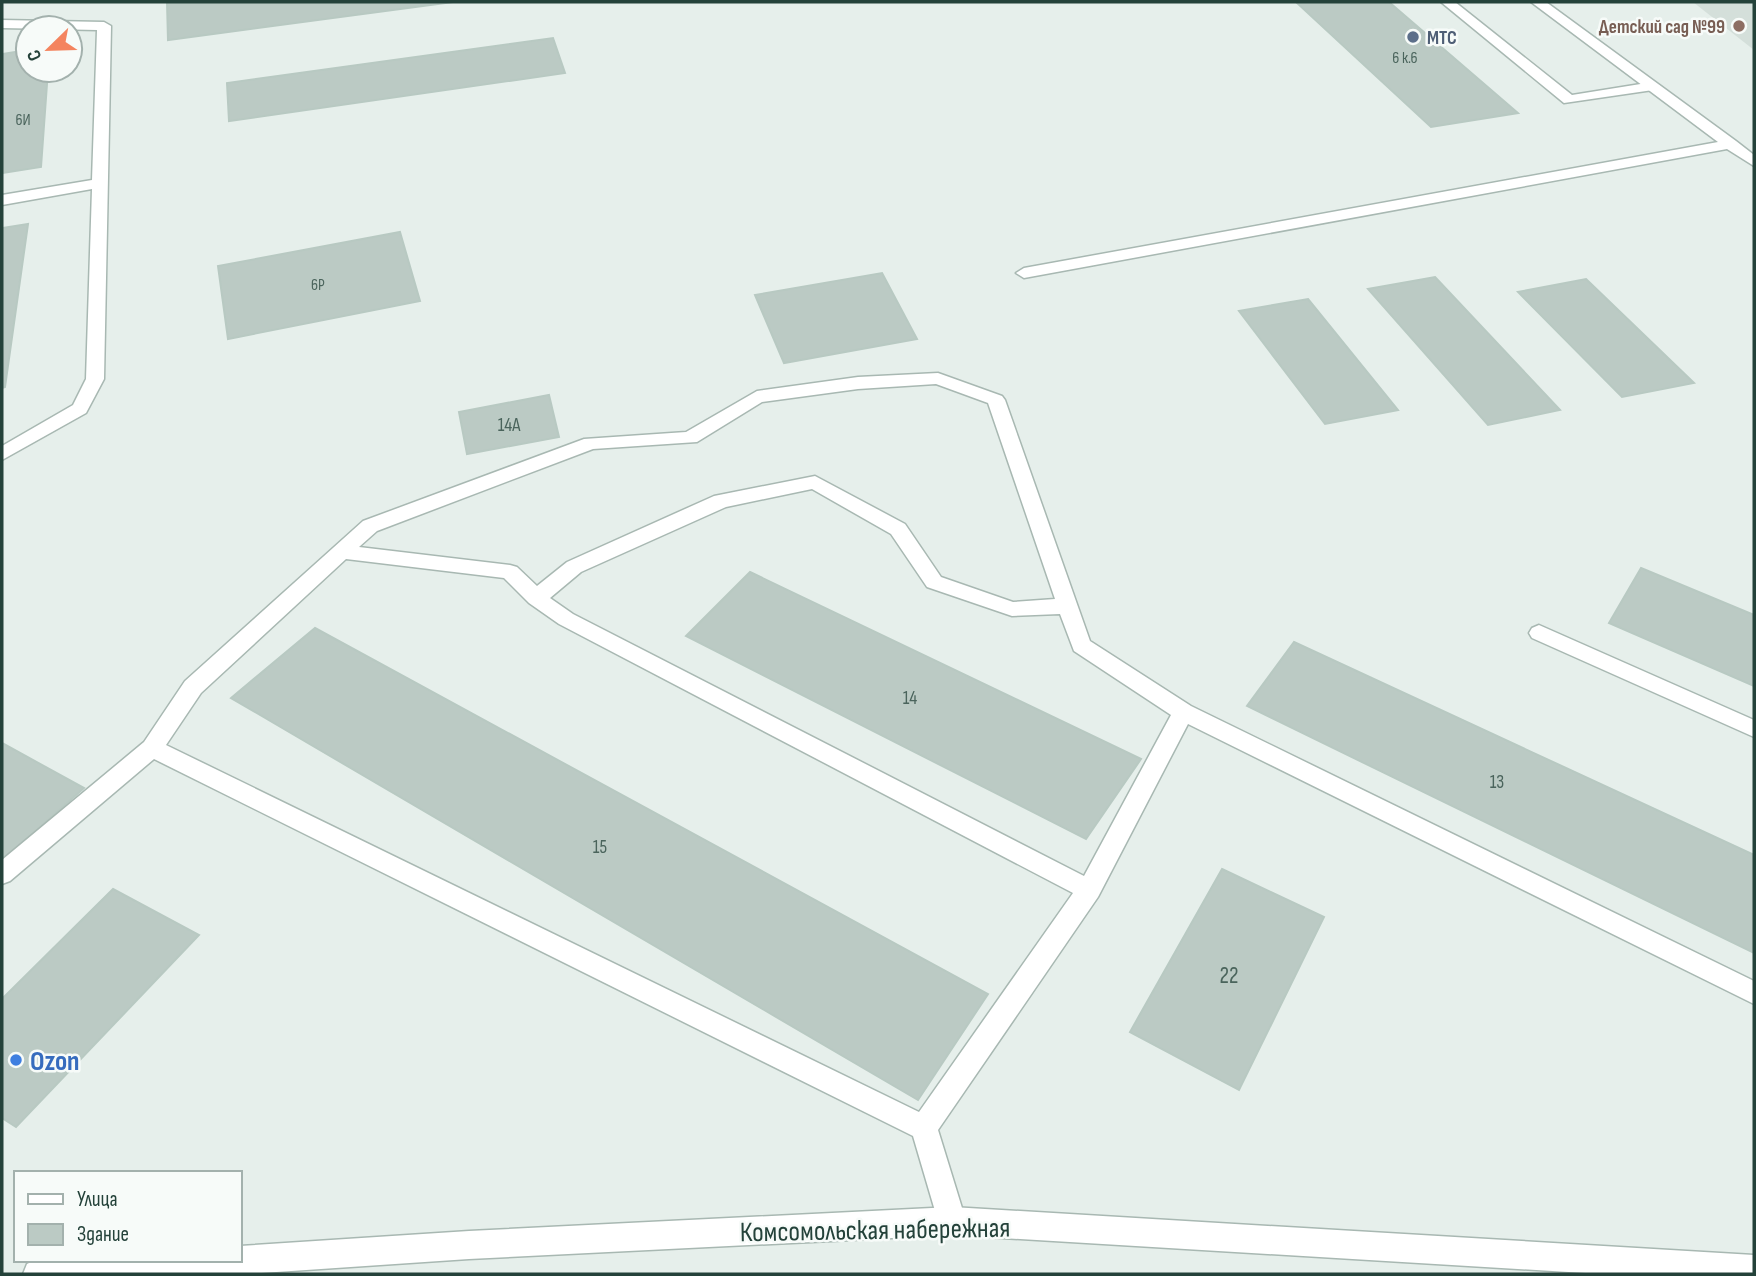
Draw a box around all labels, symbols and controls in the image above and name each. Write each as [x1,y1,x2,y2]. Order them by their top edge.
north arrow [14,14,84,84]
place label: Детский сад №99 [1599,16,1725,39]
marker: Детский сад №99 [1731,18,1747,34]
place label: МТС [1427,27,1457,50]
marker: МТС [1405,29,1421,45]
text: С [22,46,47,64]
house number: 6 к.6 [1392,49,1418,68]
house number: 6И [15,111,31,130]
house number: 6Р [311,276,325,295]
house number: 14А [498,414,521,437]
house number: 14 [903,687,917,710]
house number: 13 [1490,771,1504,794]
house number: 15 [593,836,607,859]
house number: 22 [1220,962,1238,990]
place label: Ozon [30,1045,80,1078]
marker: Ozon [8,1052,24,1068]
legend [14,1171,242,1262]
text: Улица [77,1187,118,1212]
street label: Комсомольская набережная [739,1212,1011,1249]
text: Здание [77,1222,129,1247]

